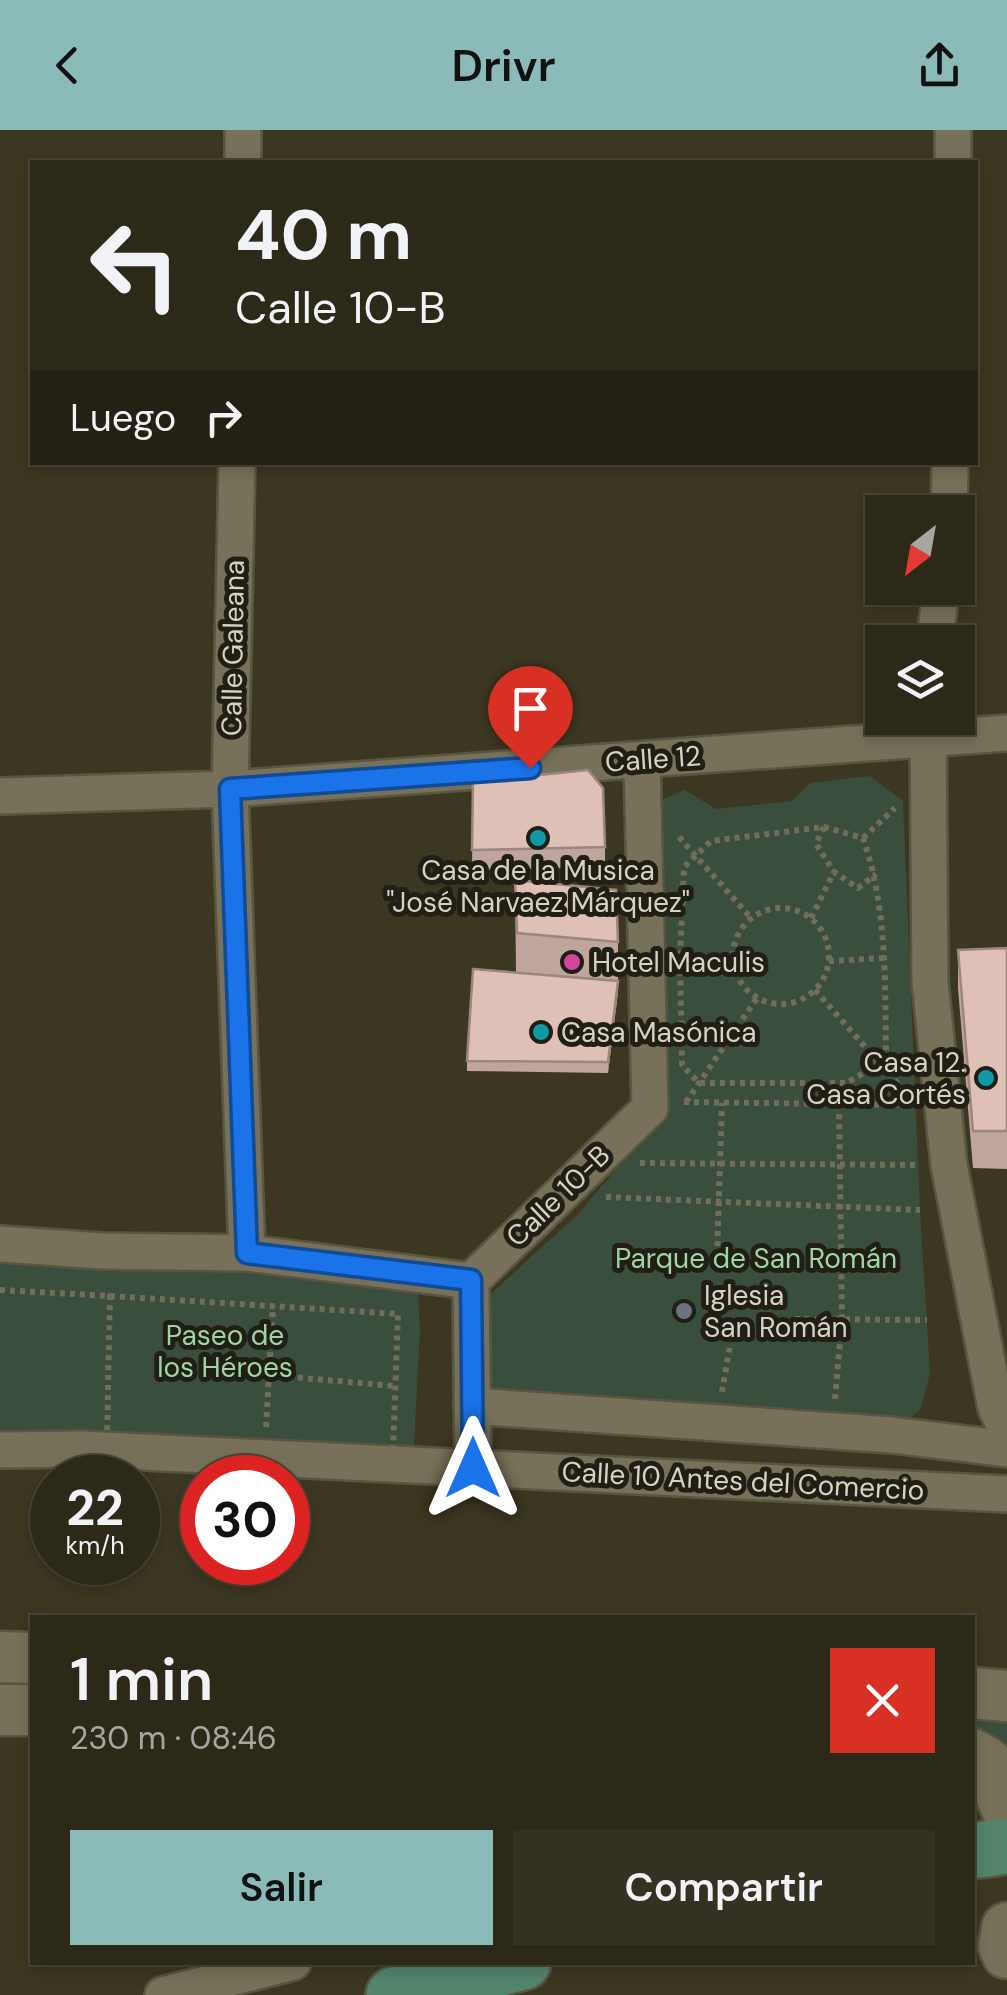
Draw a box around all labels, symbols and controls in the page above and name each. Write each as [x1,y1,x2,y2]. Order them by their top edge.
text: Drivr [451,36,556,95]
icon: back [40,38,95,93]
icon: share [912,38,967,93]
text: 40 m [235,190,412,281]
icon: left [70,200,200,330]
text: Calle 10-B [235,278,446,337]
icon: right [196,390,251,445]
text: Luego [70,393,176,443]
north arrow [865,495,975,605]
map controls [865,495,975,735]
street label: Calle Galeana [213,560,253,736]
button: layers [865,625,975,735]
pin [488,666,573,769]
icon: arrive [503,681,558,736]
street label: Calle 12 [604,737,702,781]
marker: Casa de la Musica "José Narvaez Márquez" [527,827,549,849]
place label: Casa de la Musica "José Narvaez Márquez" [386,852,690,921]
place label: Hotel Maculis [592,944,765,981]
marker: Hotel Maculis [561,951,583,973]
place label: Casa Masónica [561,1014,757,1051]
marker: Casa Masónica [530,1021,552,1043]
place label: Casa 12. Casa Cortés [806,1044,966,1113]
marker: Casa 12. Casa Cortés [975,1067,997,1089]
street label: Calle 10-B [498,1137,618,1255]
park label: Parque de San Román [615,1240,897,1277]
place label: Iglesia San Román [704,1277,848,1346]
marker: Iglesia San Román [673,1300,695,1322]
park label: Paseo de los Héroes [157,1317,293,1386]
position arrow [421,1416,525,1520]
street label: Calle 10 Antes del Comercio [561,1453,925,1509]
speed limit sign: 30 [180,1455,310,1585]
text: 22 [66,1475,124,1541]
text: km/h [65,1529,125,1562]
text: 1 min [70,1640,213,1719]
button: close [830,1648,935,1753]
text: 230 m · 08:46 [70,1717,277,1759]
button: Salir [70,1830,493,1945]
button: Compartir [513,1830,935,1945]

